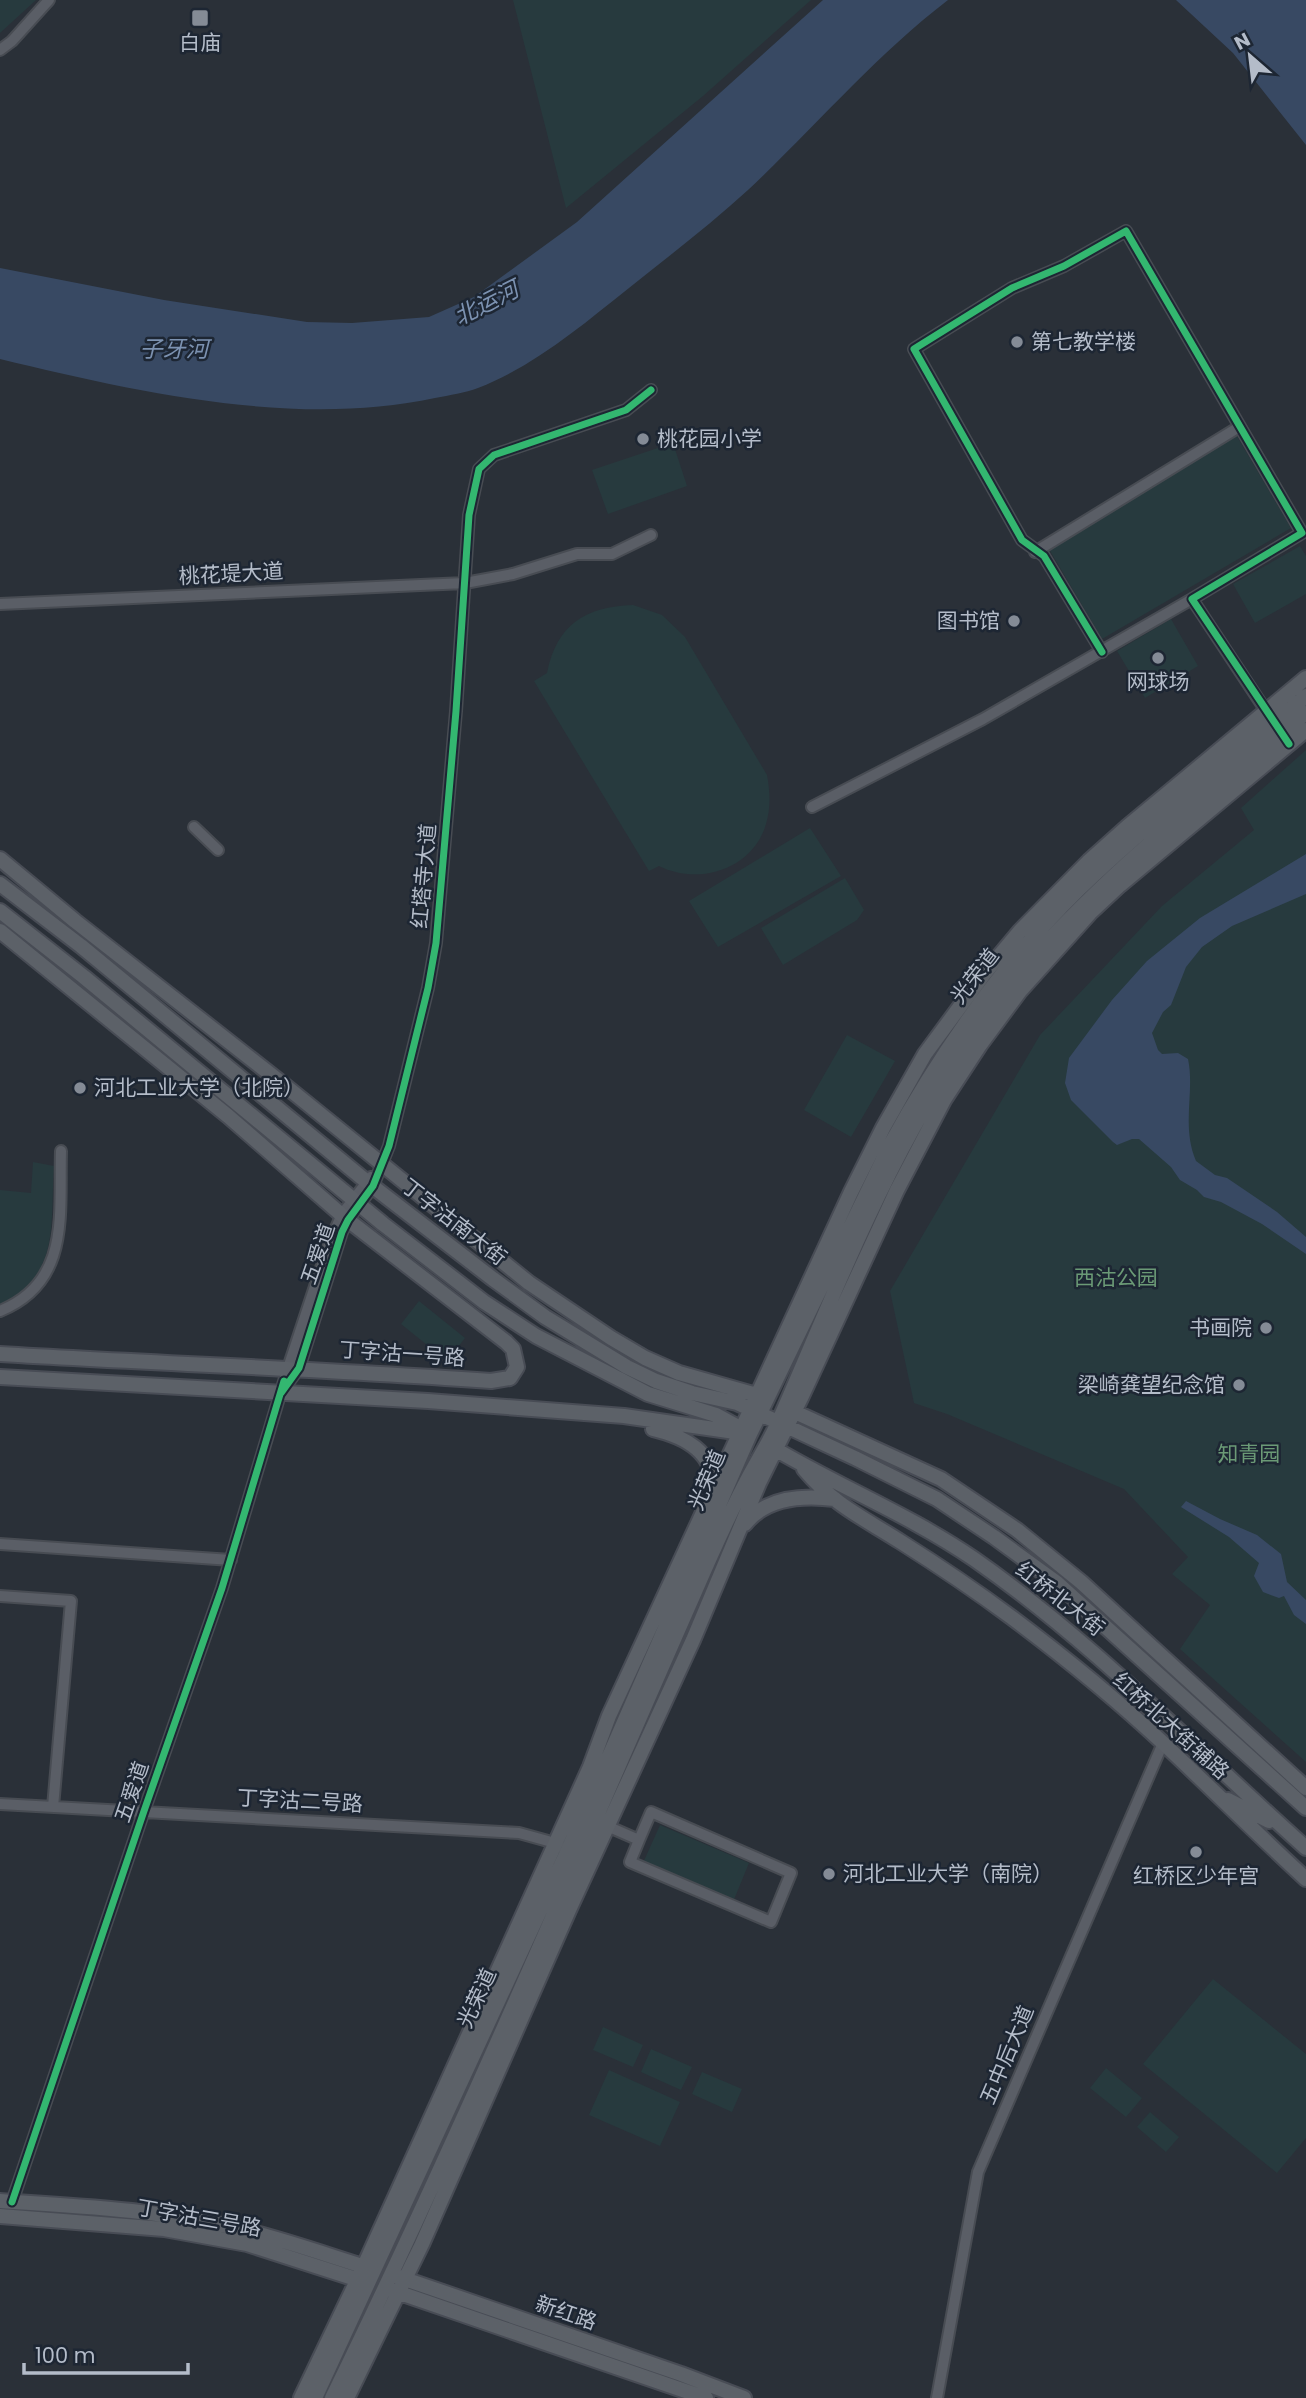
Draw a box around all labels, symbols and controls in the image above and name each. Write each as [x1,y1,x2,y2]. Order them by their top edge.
marker: 白庙 [190,8,210,28]
north arrow [1215,21,1285,91]
text: N [1230,26,1255,57]
place label: 白庙 [179,28,221,57]
water label: 北运河 [448,271,528,333]
place label: 第七教学楼 [1031,327,1136,356]
water label: 子牙河 [140,333,213,365]
marker: 第七教学楼 [1009,334,1025,350]
place label: 桃花园小学 [657,424,762,453]
marker: 桃花园小学 [635,431,651,447]
street label: 桃花堤大道 [178,556,284,591]
place label: 图书馆 [937,606,1000,635]
marker: 图书馆 [1006,613,1022,629]
marker: 网球场 [1150,650,1166,666]
place label: 网球场 [1127,667,1190,696]
street label: 红塔寺大道 [404,822,443,930]
street label: 光荣道 [944,942,1005,1009]
place label: 河北工业大学（北院） [94,1073,304,1102]
marker: 河北工业大学（北院） [72,1080,88,1096]
street label: 丁字沽南大街 [396,1171,513,1272]
street label: 五爱道 [294,1219,341,1288]
park label: 西沽公园 [1074,1263,1158,1292]
place label: 书画院 [1189,1313,1252,1342]
marker: 书画院 [1258,1320,1274,1336]
street label: 丁字沽一号路 [338,1335,466,1372]
place label: 梁崎龚望纪念馆 [1078,1370,1225,1399]
marker: 梁崎龚望纪念馆 [1231,1377,1247,1393]
park label: 知青园 [1218,1439,1281,1468]
street label: 光荣道 [681,1445,732,1514]
street label: 红桥北大街 [1010,1555,1111,1642]
street label: 红桥北大街辅路 [1107,1666,1236,1786]
street label: 五爱道 [108,1757,155,1826]
street label: 丁字沽二号路 [236,1783,364,1818]
marker: 红桥区少年宫 [1188,1844,1204,1860]
place label: 河北工业大学（南院） [843,1859,1053,1888]
place label: 红桥区少年宫 [1133,1861,1259,1890]
marker: 河北工业大学（南院） [821,1866,837,1882]
street label: 光荣道 [450,1963,503,2032]
street label: 五中后大道 [973,2001,1040,2109]
street label: 丁字沽三号路 [135,2192,264,2243]
street label: 新红路 [532,2289,601,2336]
scale bar [24,2332,189,2376]
text: 100 m [35,2341,95,2370]

